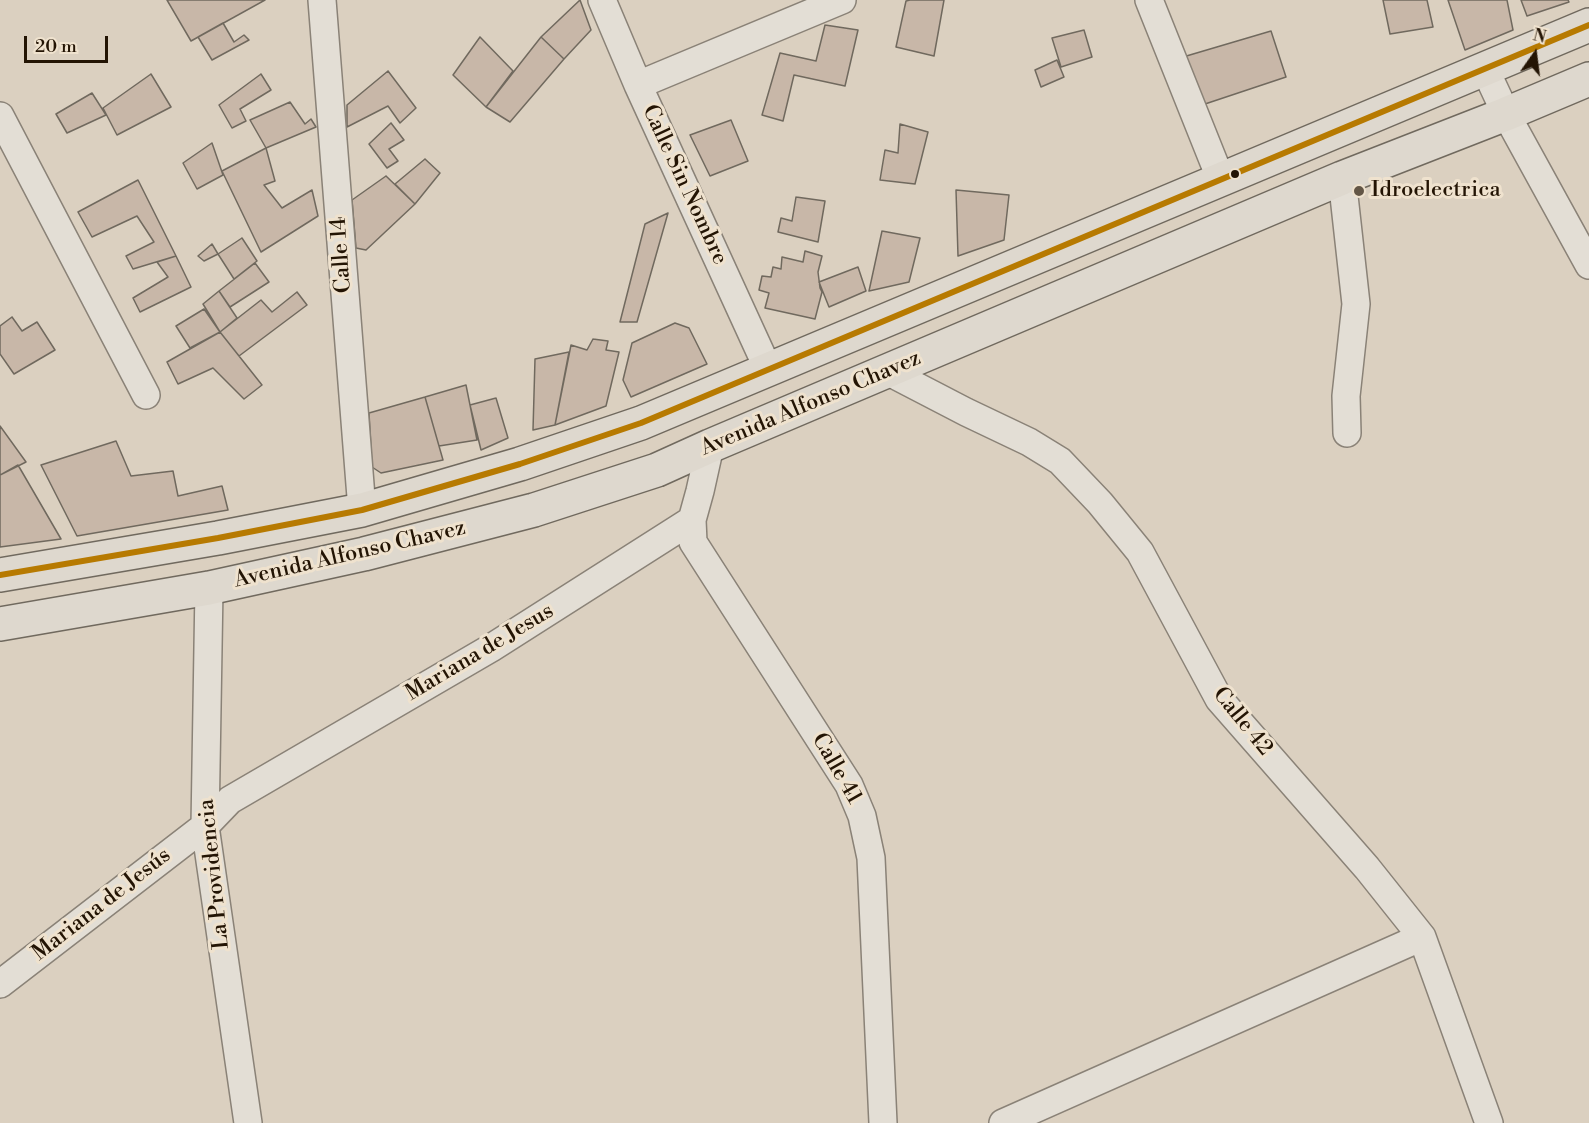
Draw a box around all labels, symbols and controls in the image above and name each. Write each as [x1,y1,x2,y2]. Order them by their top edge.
scale bar [27,24,111,62]
north arrow [1505,24,1565,84]
text: N [1531,25,1548,48]
text: 20 m [35,35,77,58]
street label: Calle Sin Nombre [635,101,733,269]
unlabelled marker [1229,168,1241,180]
place label: Idroelectrica [1371,178,1501,204]
marker: Idroelectrica [1352,184,1366,198]
street label: Calle 14 [326,216,358,294]
street label: Avenida Alfonso Chavez [697,346,925,462]
street label: Avenida Alfonso Chavez [232,515,468,595]
street label: Mariana de Jesus [401,598,559,708]
street label: Calle 42 [1206,682,1278,762]
street label: Calle 41 [805,729,867,809]
street label: La Providencia [194,798,236,950]
street label: Mariana de Jesús [28,843,176,967]

